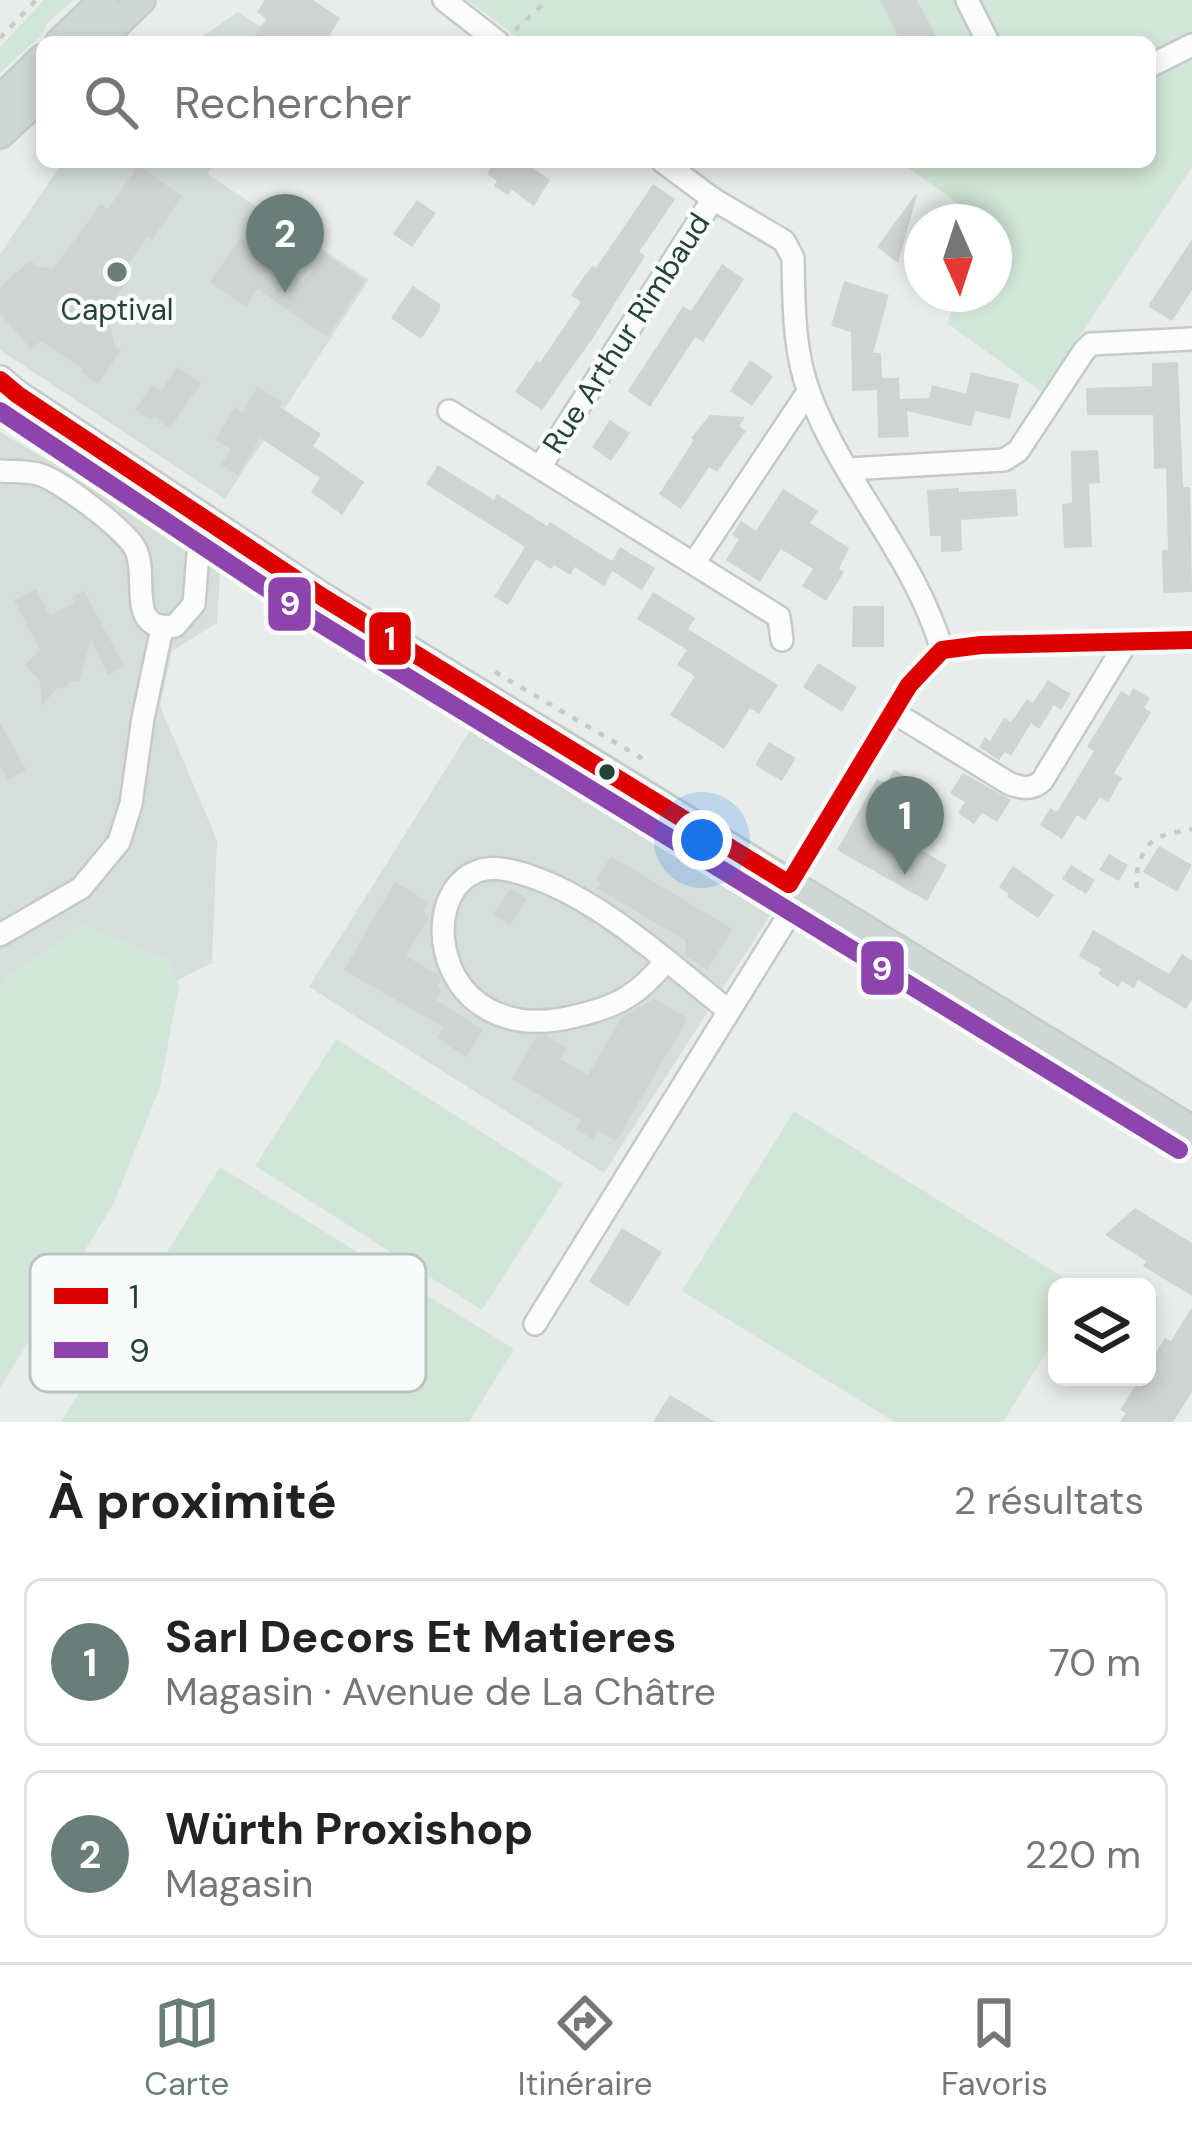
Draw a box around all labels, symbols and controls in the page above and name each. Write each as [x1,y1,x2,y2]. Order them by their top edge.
search box [36,36,1156,168]
icon: search [78,69,144,135]
text: Rechercher [174,73,412,132]
pin: 2 [246,194,324,293]
north arrow [904,204,1012,312]
street label: Rue Arthur Rimbaud [534,205,718,461]
marker: Captival [104,259,130,285]
place label: Captival [60,290,174,329]
line badge: 9 [266,575,313,633]
text: 9 [280,582,300,625]
line badge: 1 [367,610,413,667]
text: 1 [384,617,396,660]
unlabelled marker [596,761,618,783]
pin: 1 [866,776,944,875]
your location [672,810,732,870]
line badge: 9 [859,939,906,997]
text: 9 [872,947,892,990]
legend [30,1254,426,1392]
text: 1 [129,1275,139,1318]
map controls [1048,1278,1156,1386]
button: layers [1048,1278,1156,1386]
text: 9 [129,1329,150,1372]
text: À proximité [48,1467,337,1534]
text: 2 résultats [954,1475,1144,1526]
text: Sarl Decors Et Matieres [165,1607,676,1666]
text: 1 [83,1637,97,1688]
text: 70 m [1049,1637,1141,1688]
text: Magasin · Avenue de La Châtre [165,1666,716,1717]
text: Würth Proxishop [165,1799,533,1858]
text: 2 [79,1829,101,1880]
text: 220 m [1025,1829,1141,1880]
text: Magasin [165,1858,313,1909]
tab: Carte [144,1990,229,2105]
tab: Itinéraire [518,1990,653,2105]
tab: Favoris [941,1990,1048,2105]

